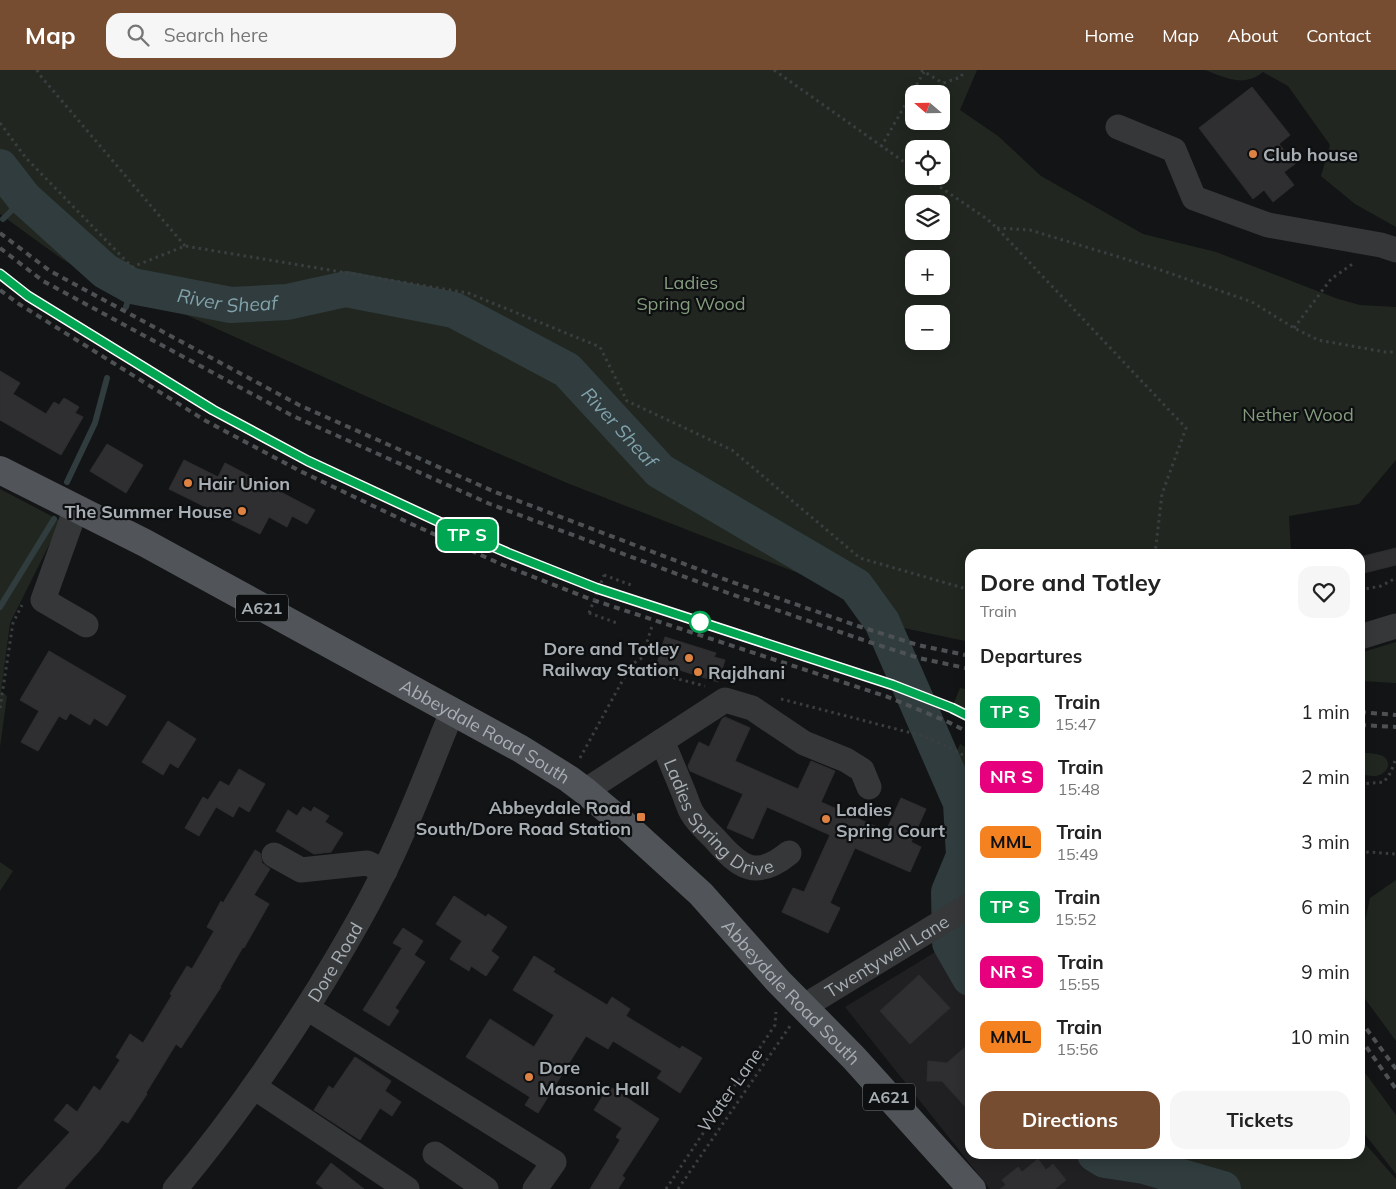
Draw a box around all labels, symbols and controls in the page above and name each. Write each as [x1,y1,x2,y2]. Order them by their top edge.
search box [106,13,456,58]
text: Map [25,20,76,50]
icon: search [124,21,152,49]
text: Search here [164,23,268,47]
text: Home [1084,24,1134,47]
text: Map [1162,24,1199,47]
text: About [1227,24,1278,47]
text: Contact [1306,24,1371,47]
north arrow [905,85,950,130]
map controls [905,85,950,350]
button: locate [905,140,950,185]
place label: Club house [1263,143,1358,166]
marker: Club house [1247,148,1259,160]
button: layers [905,195,950,240]
button: + [905,250,950,295]
park label: Ladies Spring Wood [636,271,746,315]
water label: River Sheaf [175,283,281,317]
button: − [905,305,950,350]
water label: River Sheaf [577,382,664,474]
park label: Nether Wood [1242,403,1354,426]
place label: Hair Union [198,472,290,495]
marker: Hair Union [182,477,194,489]
place label: The Summer House [64,500,232,523]
marker: The Summer House [236,505,248,517]
line badge: TP S [432,519,502,551]
text: TP S [447,523,487,546]
button: heart [1298,566,1350,618]
text: Dore and Totley [980,567,1161,597]
road number: A621 [236,594,288,622]
text: Train [980,601,1017,621]
unlabelled marker [689,611,711,633]
place label: Dore and Totley Railway Station [542,637,679,681]
text: Departures [980,644,1082,668]
marker: Dore and Totley Railway Station [683,652,695,664]
place label: Rajdhani [708,661,785,684]
marker: Rajdhani [692,666,704,678]
street label: Abbeydale Road South [396,674,575,788]
text: Train [1055,690,1101,714]
text: TP S [990,700,1030,723]
text: 1 min [1301,700,1350,724]
text: 15:47 [1055,714,1097,734]
street label: Ladies Spring Drive [659,755,777,880]
text: Train [1058,755,1104,779]
text: NR S [990,765,1033,788]
text: 2 min [1301,765,1350,789]
text: 15:48 [1058,779,1100,799]
place label: Abbeydale Road South/Dore Road Station [416,796,631,840]
place label: Ladies Spring Court [836,798,945,842]
marker: Abbeydale Road South/Dore Road Station [635,811,647,823]
marker: Ladies Spring Court [820,813,832,825]
text: Train [1056,820,1102,844]
text: MML [990,830,1031,853]
text: 3 min [1301,830,1350,854]
text: 15:49 [1056,844,1098,864]
text: Train [1055,885,1101,909]
text: TP S [990,895,1030,918]
text: 6 min [1301,895,1350,919]
street label: Twentywell Lane [820,909,953,1003]
text: 15:52 [1055,909,1097,929]
street label: Abbeydale Road South [717,914,866,1070]
street label: Dore Road [302,918,367,1006]
text: Train [1058,950,1104,974]
text: NR S [990,960,1033,983]
text: 9 min [1301,960,1350,984]
text: 15:55 [1058,974,1100,994]
text: Train [1056,1015,1102,1039]
text: MML [990,1025,1031,1048]
text: 10 min [1290,1025,1350,1049]
text: 15:56 [1056,1039,1098,1059]
street label: Water Lane [692,1043,768,1137]
place label: Dore Masonic Hall [539,1056,650,1100]
marker: Dore Masonic Hall [523,1071,535,1083]
road number: A621 [863,1084,915,1110]
button: Directions [980,1091,1160,1149]
button: Tickets [1170,1091,1350,1149]

